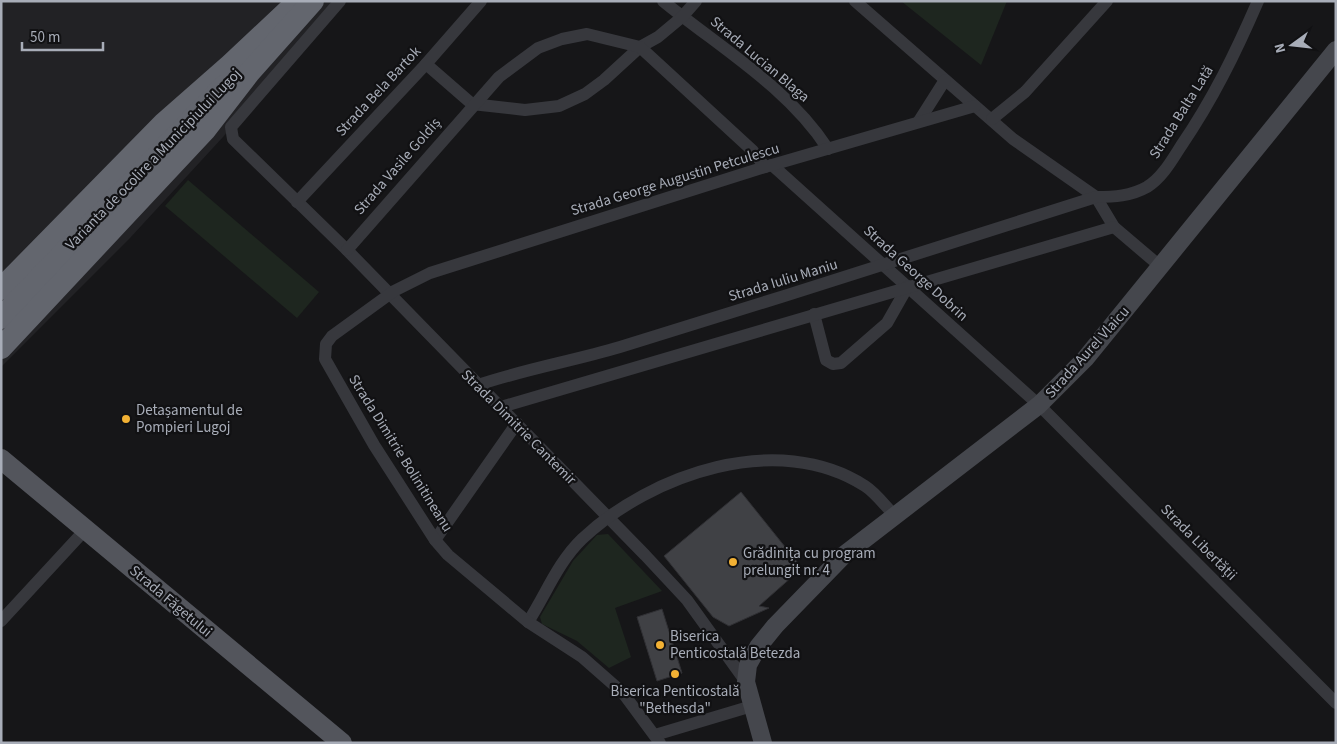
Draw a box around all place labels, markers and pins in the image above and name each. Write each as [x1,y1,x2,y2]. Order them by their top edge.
place label: Detașamentul de Pompieri Lugoj [136,400,243,438]
marker: Detașamentul de Pompieri Lugoj [120,413,132,425]
place label: Grădinița cu program prelungit nr. 4 [743,543,876,581]
marker: Grădinița cu program prelungit nr. 4 [727,556,739,568]
place label: Biserica Penticostală Betezda [670,626,800,664]
marker: Biserica Penticostală Betezda [654,639,666,651]
marker: Biserica Penticostală "Bethesda" [669,668,681,680]
place label: Biserica Penticostală "Bethesda" [610,681,740,719]

